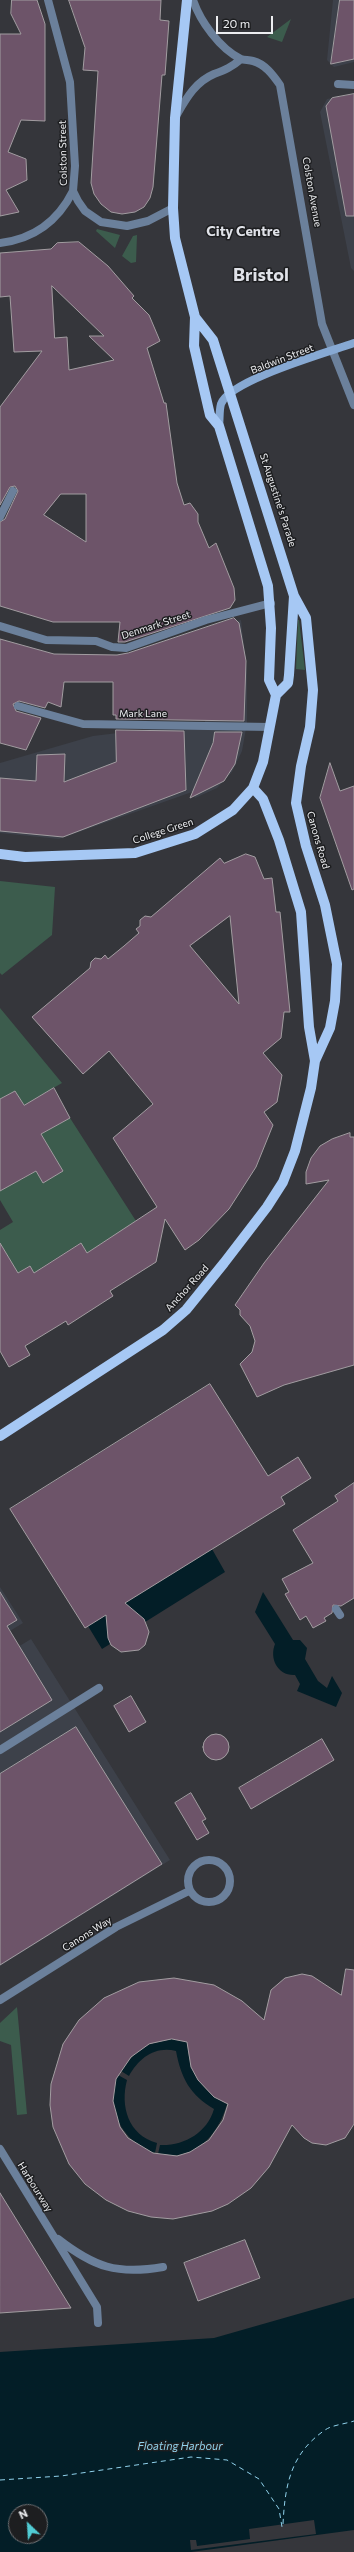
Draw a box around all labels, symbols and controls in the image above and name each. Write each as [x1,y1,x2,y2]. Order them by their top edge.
scale bar [218,8,275,34]
text: 20 m [223,16,250,30]
street label: Colston Street [56,120,70,186]
street label: Colston Avenue [300,156,324,228]
district label: City Centre [206,223,280,239]
district label: Bristol [233,264,289,286]
street label: Baldwin Street [249,341,315,377]
street label: St Augustine's Parade [257,452,299,548]
street label: Denmark Street [120,608,192,642]
street label: Mark Lane [119,708,167,720]
street label: Canons Road [304,810,332,870]
street label: College Green [131,816,195,846]
street label: Anchor Road [163,1262,211,1314]
street label: Canons Way [60,1914,114,1954]
street label: Harbourway [15,2160,55,2214]
water label: Floating Harbour [137,2439,223,2453]
north arrow [8,2504,48,2544]
text: N [17,2506,30,2521]

